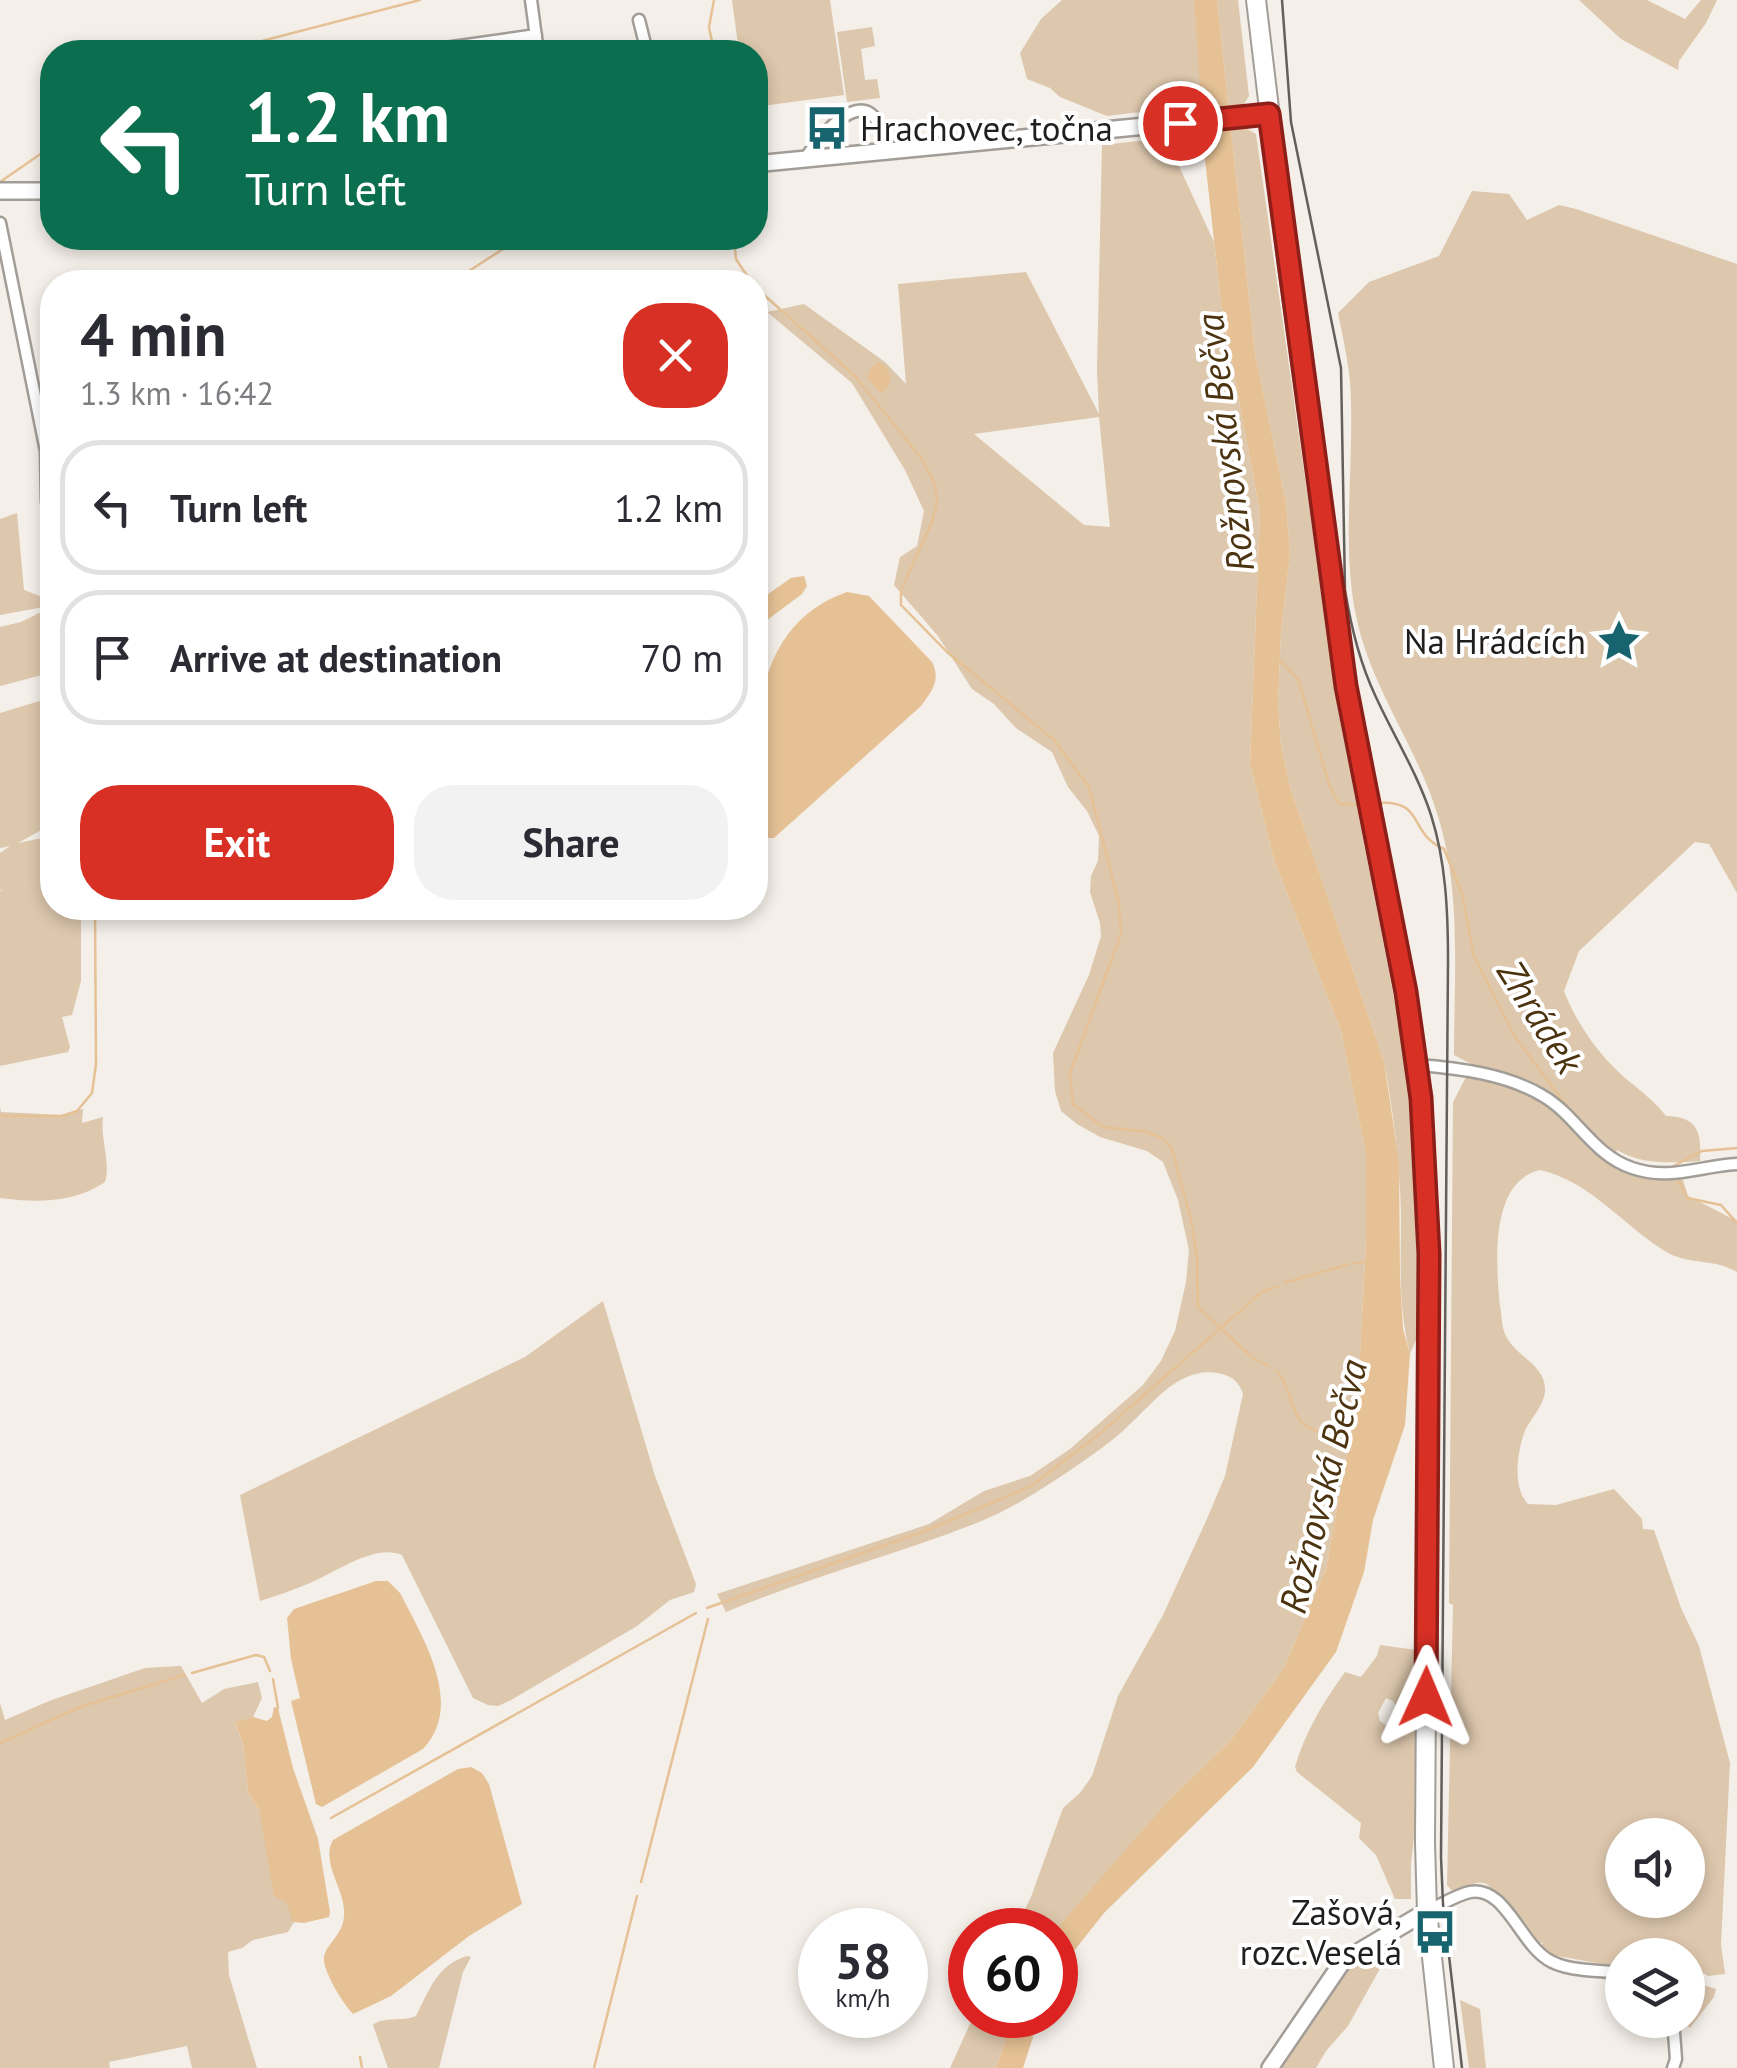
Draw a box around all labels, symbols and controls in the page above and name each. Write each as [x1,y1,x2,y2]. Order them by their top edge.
text: 1.2 km [245,71,450,161]
icon: left [80,80,210,210]
pin [1138,81,1223,166]
icon: arrive [1153,96,1208,151]
bus stop icon: Hrachovec, točna [803,104,851,152]
place label: Hrachovec, točna [860,105,1113,151]
text: Turn left [245,159,406,217]
text: 4 min [80,295,226,373]
button: close [623,303,728,408]
water label: Rožnovská Bečva [1184,311,1264,575]
text: 1.3 km · 16:42 [80,372,274,414]
icon: left [85,480,140,535]
text: Turn left [170,483,307,532]
text: 1.2 km [614,483,723,532]
place icon: Na Hrádcích [1595,617,1643,665]
place label: Na Hrádcích [1404,618,1586,664]
icon: arrive [85,630,140,685]
text: Arrive at destination [170,633,502,682]
text: 70 m [641,633,723,682]
button: Exit [80,785,394,900]
button: Share [414,785,728,900]
water label: Zhrádek [1487,949,1596,1084]
water label: Rožnovská Bečva [1267,1354,1377,1618]
position arrow [1374,1645,1478,1749]
map controls [1605,1818,1705,2038]
button: sound [1605,1818,1705,1918]
place label: Zašová, rozc.Veselá [1240,1889,1402,1975]
speed limit sign: 60 [948,1908,1078,2038]
bus stop icon: Zašová, rozc.Veselá [1411,1908,1459,1956]
text: 58 [835,1928,891,1993]
button: layers [1605,1938,1705,2038]
text: km/h [836,1982,890,2014]

